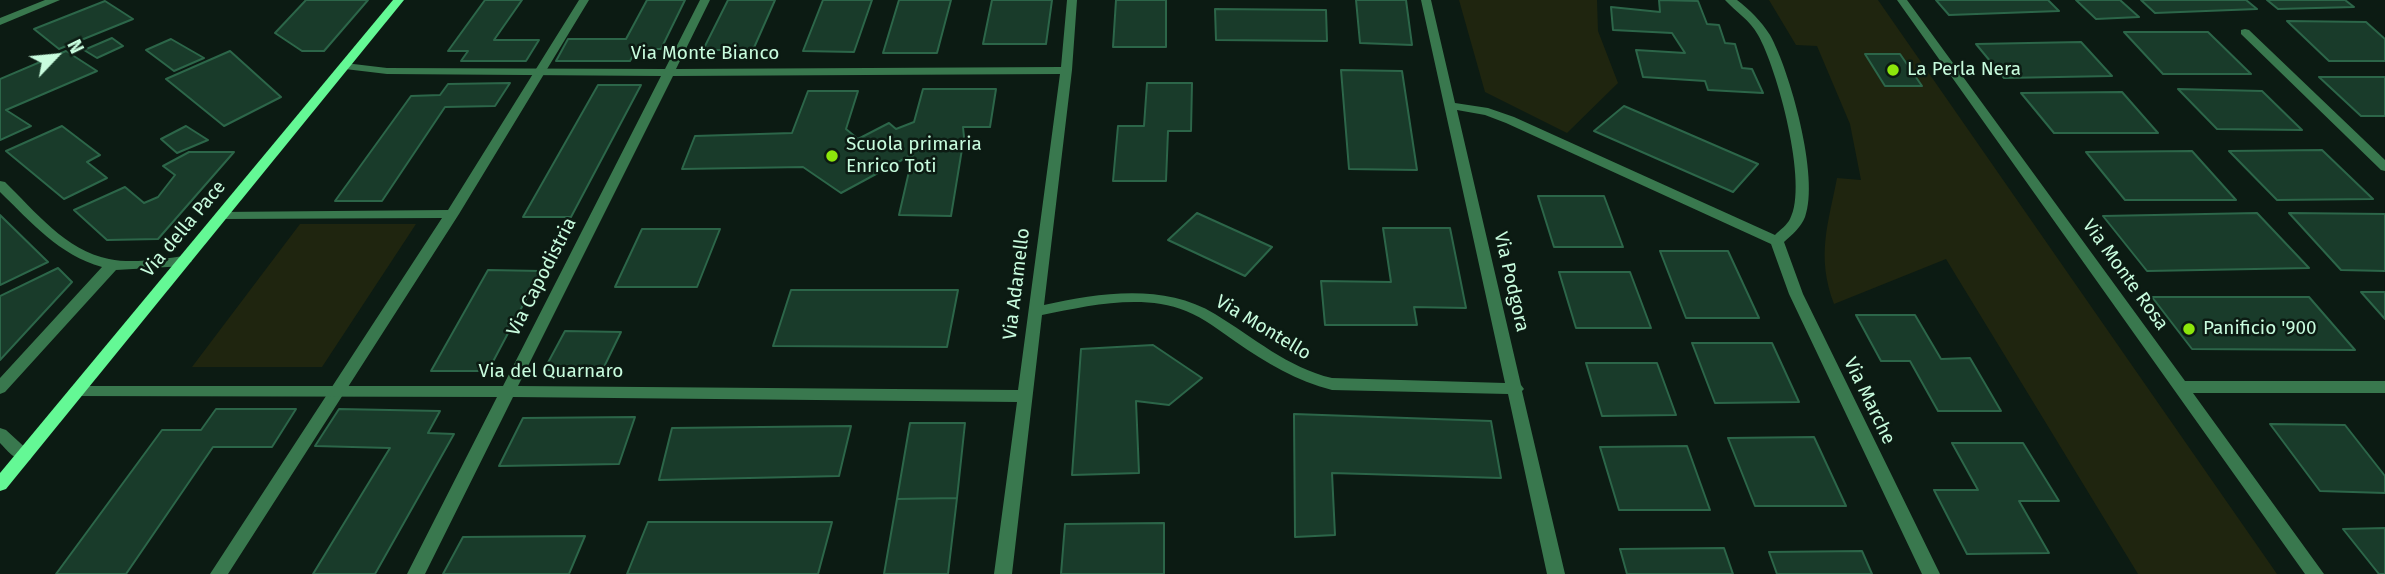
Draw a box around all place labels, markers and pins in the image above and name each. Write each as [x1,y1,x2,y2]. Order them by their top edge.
place label: La Perla Nera [1907,59,2021,81]
marker: La Perla Nera [1885,62,1901,78]
place label: Scuola primaria Enrico Toti [846,134,982,178]
marker: Scuola primaria Enrico Toti [824,148,840,164]
place label: Panificio '900 [2203,318,2317,340]
marker: Panificio '900 [2181,321,2197,337]

